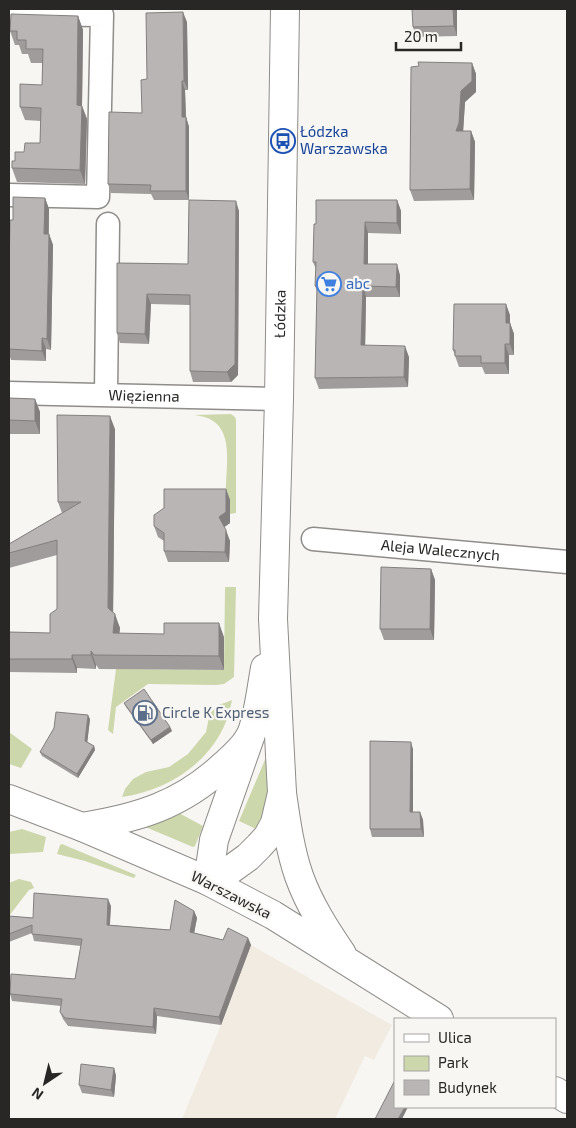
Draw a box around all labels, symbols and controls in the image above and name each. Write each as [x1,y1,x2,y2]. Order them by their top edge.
scale bar [396,20,461,52]
text: 20 m [404,27,438,45]
place label: Łódzka Warszawska [300,122,388,157]
bus stop icon: Łódzka Warszawska [270,128,296,154]
supermarket icon: abc [316,271,342,297]
place label: abc [346,274,370,292]
street label: Łódzka [270,290,289,338]
street label: Więzienna [108,385,180,405]
street label: Aleja Walecznych [380,535,501,564]
fuel station icon: Circle K Express [132,700,158,726]
place label: Circle K Express [162,703,269,721]
street label: Warszawska [188,866,275,922]
legend [394,1018,556,1108]
text: Ulica [438,1028,472,1046]
text: Park [438,1053,469,1071]
north arrow [20,1058,70,1108]
text: Budynek [438,1078,497,1096]
text: N [28,1084,46,1104]

